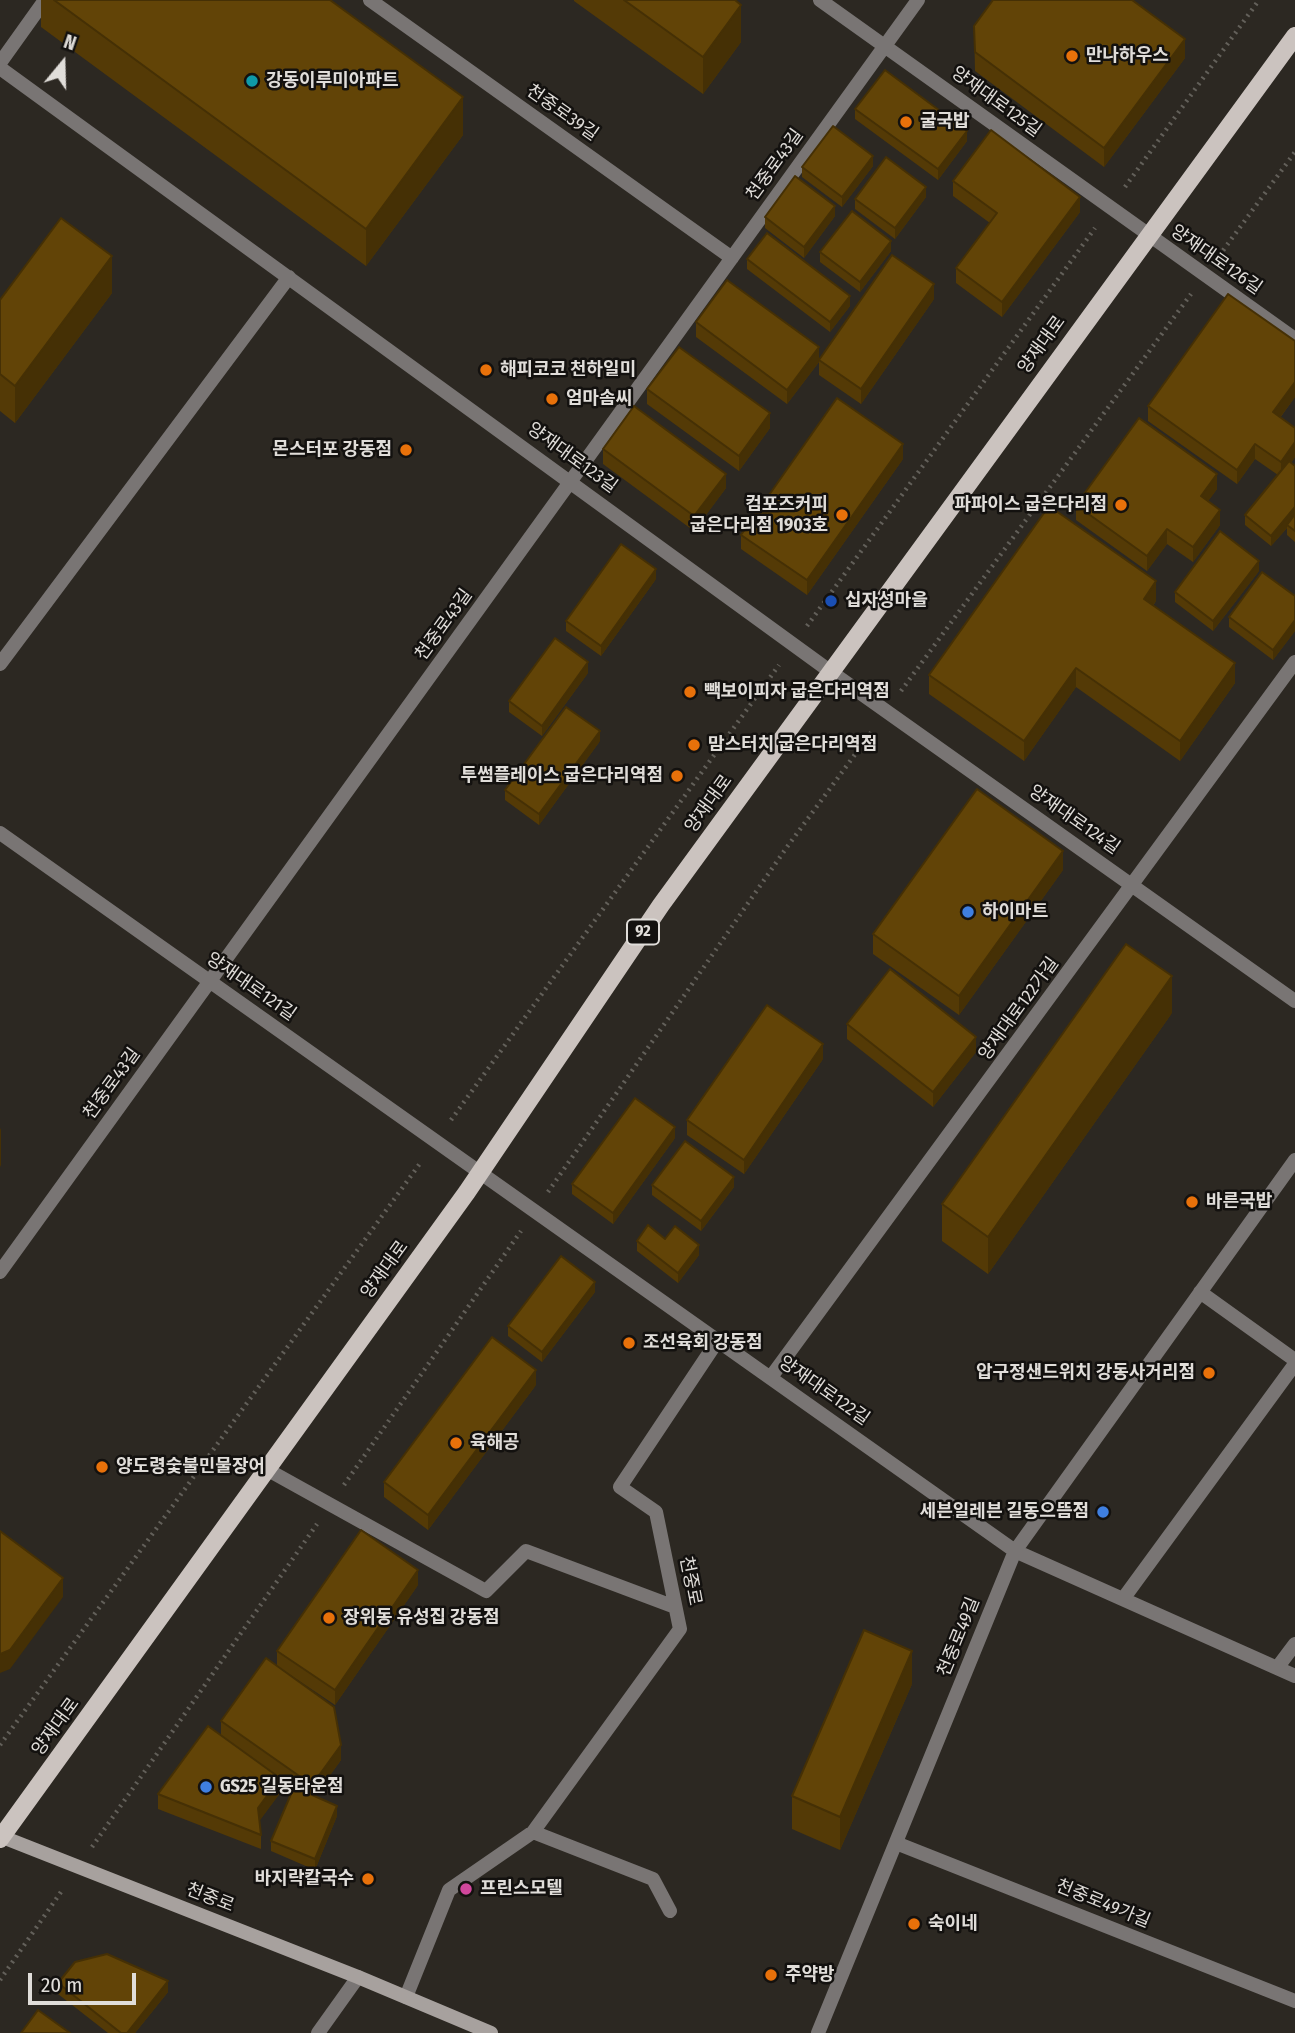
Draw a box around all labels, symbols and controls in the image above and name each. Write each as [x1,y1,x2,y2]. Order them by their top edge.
north arrow [28,28,98,98]
text: N [61,30,79,55]
place label: 만나하우스 [1086,45,1169,67]
marker: 만나하우스 [1064,48,1080,64]
street label: 양재대로125길 [947,62,1045,142]
place label: 강동이루미아파트 [266,70,398,92]
marker: 강동이루미아파트 [244,73,260,89]
street label: 천중로39길 [522,80,602,146]
place label: 굴국밥 [920,111,970,133]
marker: 굴국밥 [898,114,914,130]
street label: 천중로43길 [742,125,808,205]
street label: 양재대로126길 [1166,221,1266,299]
street label: 양재대로 [1014,312,1070,378]
place label: 해피코코 천하일미 [500,359,636,381]
marker: 해피코코 천하일미 [478,362,494,378]
place label: 엄마솜씨 [566,388,632,410]
marker: 엄마솜씨 [544,391,560,407]
street label: 양재대로123길 [523,418,621,498]
place label: 몬스터포 강동점 [272,439,392,461]
marker: 몬스터포 강동점 [398,442,414,458]
place label: 컴포즈커피 굽은다리점 1903호 [690,494,828,536]
place label: 파파이스 굽은다리점 [954,494,1107,516]
marker: 파파이스 굽은다리점 [1113,497,1129,513]
marker: 컴포즈커피 굽은다리점 1903호 [834,507,850,523]
street label: 천중로43길 [411,585,477,665]
place label: 십자성마을 [845,590,928,612]
marker: 십자성마을 [823,593,839,609]
place label: 빽보이피자 굽은다리역점 [704,681,890,703]
marker: 빽보이피자 굽은다리역점 [682,684,698,700]
place label: 맘스터치 굽은다리역점 [708,734,877,756]
marker: 맘스터치 굽은다리역점 [686,737,702,753]
place label: 투썸플레이스 굽은다리역점 [461,765,663,787]
marker: 투썸플레이스 굽은다리역점 [669,768,685,784]
street label: 양재대로 [681,771,737,837]
street label: 양재대로124길 [1024,781,1124,859]
place label: 하이마트 [982,901,1048,923]
marker: 하이마트 [960,904,976,920]
road number: 92 [627,920,659,944]
street label: 양재대로121길 [202,948,300,1026]
street label: 양재대로122가길 [974,953,1064,1065]
street label: 천중로43길 [79,1044,145,1124]
place label: 바른국밥 [1206,1191,1272,1213]
marker: 바른국밥 [1184,1194,1200,1210]
street label: 양재대로 [357,1237,413,1303]
place label: 조선육회 강동점 [643,1332,763,1354]
marker: 조선육회 강동점 [621,1335,637,1351]
street label: 양재대로122길 [775,1352,873,1430]
place label: 압구정샌드위치 강동사거리점 [976,1362,1195,1384]
marker: 압구정샌드위치 강동사거리점 [1201,1365,1217,1381]
place label: 육해공 [470,1432,520,1454]
marker: 육해공 [448,1435,464,1451]
place label: 양도령숯불민물장어 [116,1456,265,1478]
marker: 양도령숯불민물장어 [94,1459,110,1475]
place label: 세븐일레븐 길동으뜸점 [920,1501,1089,1523]
marker: 세븐일레븐 길동으뜸점 [1095,1504,1111,1520]
street label: 천중로 [675,1555,705,1607]
street label: 천중로49길 [933,1594,985,1680]
place label: 장위동 유성집 강동점 [343,1607,500,1629]
marker: 장위동 유성집 강동점 [321,1610,337,1626]
street label: 양재대로 [28,1694,84,1760]
place label: GS25 길동타운점 [220,1776,343,1798]
marker: GS25 길동타운점 [198,1779,214,1795]
place label: 바지락칼국수 [255,1868,354,1890]
marker: 바지락칼국수 [360,1871,376,1887]
street label: 천중로49가길 [1053,1875,1153,1933]
place label: 프린스모텔 [480,1878,563,1900]
street label: 천중로 [183,1879,237,1917]
marker: 프린스모텔 [458,1881,474,1897]
place label: 숙이네 [928,1913,978,1935]
marker: 숙이네 [906,1916,922,1932]
scale bar [32,1960,140,2004]
place label: 주약방 [785,1964,835,1986]
marker: 주약방 [763,1967,779,1983]
text: 20 m [41,1972,82,1998]

